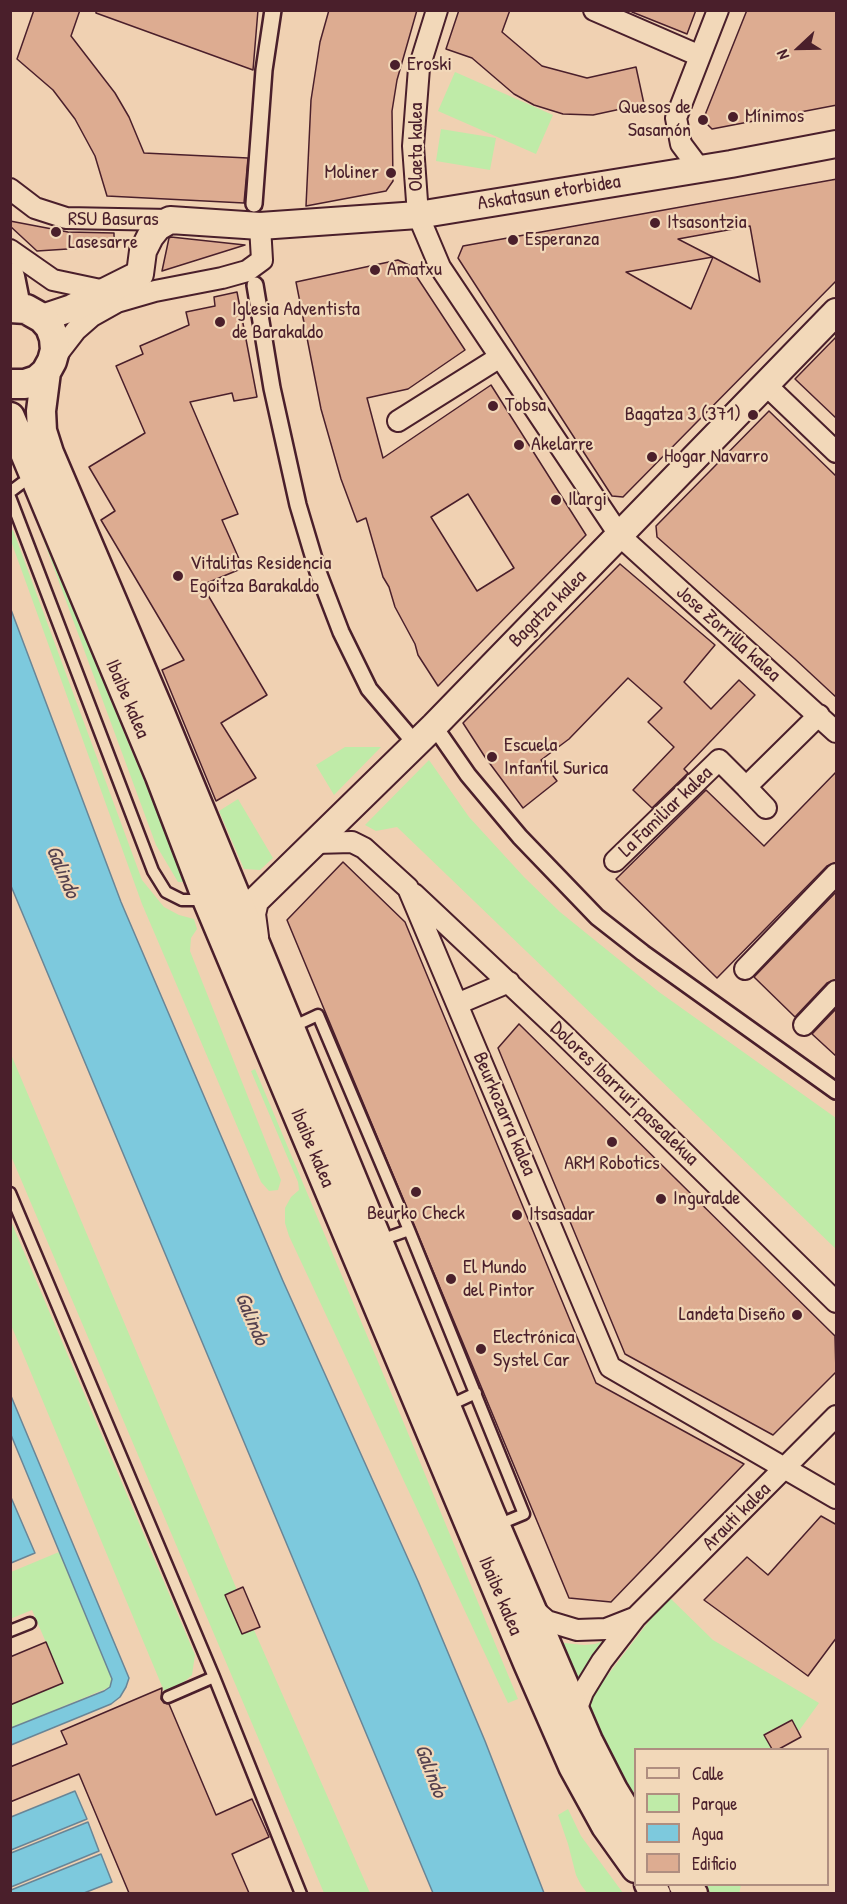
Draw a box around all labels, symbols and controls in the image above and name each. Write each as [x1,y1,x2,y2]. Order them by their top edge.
north arrow [769,18,829,78]
text: N [771,47,794,63]
place label: Eroski [407,53,452,77]
marker: Eroski [388,58,402,72]
place label: Quesos de Sasamón [618,96,691,143]
street label: Olaeta kalea [405,103,429,191]
place label: Mínimos [745,105,804,129]
marker: Mínimos [726,110,740,124]
marker: Quesos de Sasamón [696,113,710,127]
place label: Moliner [325,161,379,185]
marker: Moliner [384,166,398,180]
street label: Askatasun etorbidea [476,170,622,216]
place label: RSU Basuras Lasesarre [68,208,159,255]
place label: Itsasontzia [667,211,747,235]
marker: Itsasontzia [648,216,662,230]
marker: RSU Basuras Lasesarre [49,225,63,239]
place label: Esperanza [525,228,599,252]
marker: Esperanza [506,233,520,247]
place label: Amatxu [387,258,442,282]
marker: Amatxu [368,263,382,277]
place label: Iglesia Adventista de Barakaldo [232,298,360,345]
marker: Iglesia Adventista de Barakaldo [213,315,227,329]
place label: Tobsa [505,394,546,418]
marker: Tobsa [486,399,500,413]
place label: Bagatza 3 (371) [625,403,741,427]
marker: Bagatza 3 (371) [746,408,760,422]
place label: Akelarre [531,433,594,457]
marker: Akelarre [512,438,526,452]
place label: Hogar Navarro [664,445,768,469]
marker: Hogar Navarro [645,450,659,464]
place label: Ilargi [568,488,607,512]
marker: Ilargi [549,493,563,507]
place label: Vitalitas Residencia Egoitza Barakaldo [190,552,331,599]
street label: Bagatza kalea [504,565,592,653]
marker: Vitalitas Residencia Egoitza Barakaldo [171,569,185,583]
street label: Jose Zorrilla kalea [671,581,785,687]
street label: Ibaibe kalea [100,656,154,742]
place label: Escuela Infantil Surica [504,734,608,781]
marker: Escuela Infantil Surica [485,750,499,764]
street label: La Familiar kalea [614,762,718,862]
water label: Galindo [40,842,84,902]
street label: Dolores Ibarruri pasealekua [545,1017,703,1171]
street label: Beurkozarra kalea [467,1049,541,1179]
street label: Ibaibe kalea [285,1105,339,1191]
marker: ARM Robotics [605,1135,619,1149]
place label: ARM Robotics [564,1152,660,1176]
marker: Beurko Check [409,1185,423,1199]
place label: Inguralde [673,1187,740,1211]
marker: Inguralde [654,1192,668,1206]
place label: Beurko Check [367,1202,465,1226]
place label: Itsasadar [529,1203,595,1227]
marker: Itsasadar [510,1208,524,1222]
place label: El Mundo del Pintor [463,1256,534,1303]
marker: El Mundo del Pintor [444,1272,458,1286]
water label: Galindo [229,1289,273,1349]
place label: Landeta Diseño [679,1303,785,1327]
marker: Landeta Diseño [790,1308,804,1322]
place label: Electrónica Systel Car [493,1326,575,1373]
marker: Electrónica Systel Car [474,1342,488,1356]
street label: Arauti kalea [698,1478,776,1556]
street label: Ibaibe kalea [473,1553,527,1639]
water label: Galindo [408,1741,452,1801]
legend [634,1748,829,1886]
text: Calle [692,1761,724,1786]
text: Parque [692,1791,737,1816]
text: Agua [692,1821,723,1846]
text: Edificio [692,1851,736,1876]

